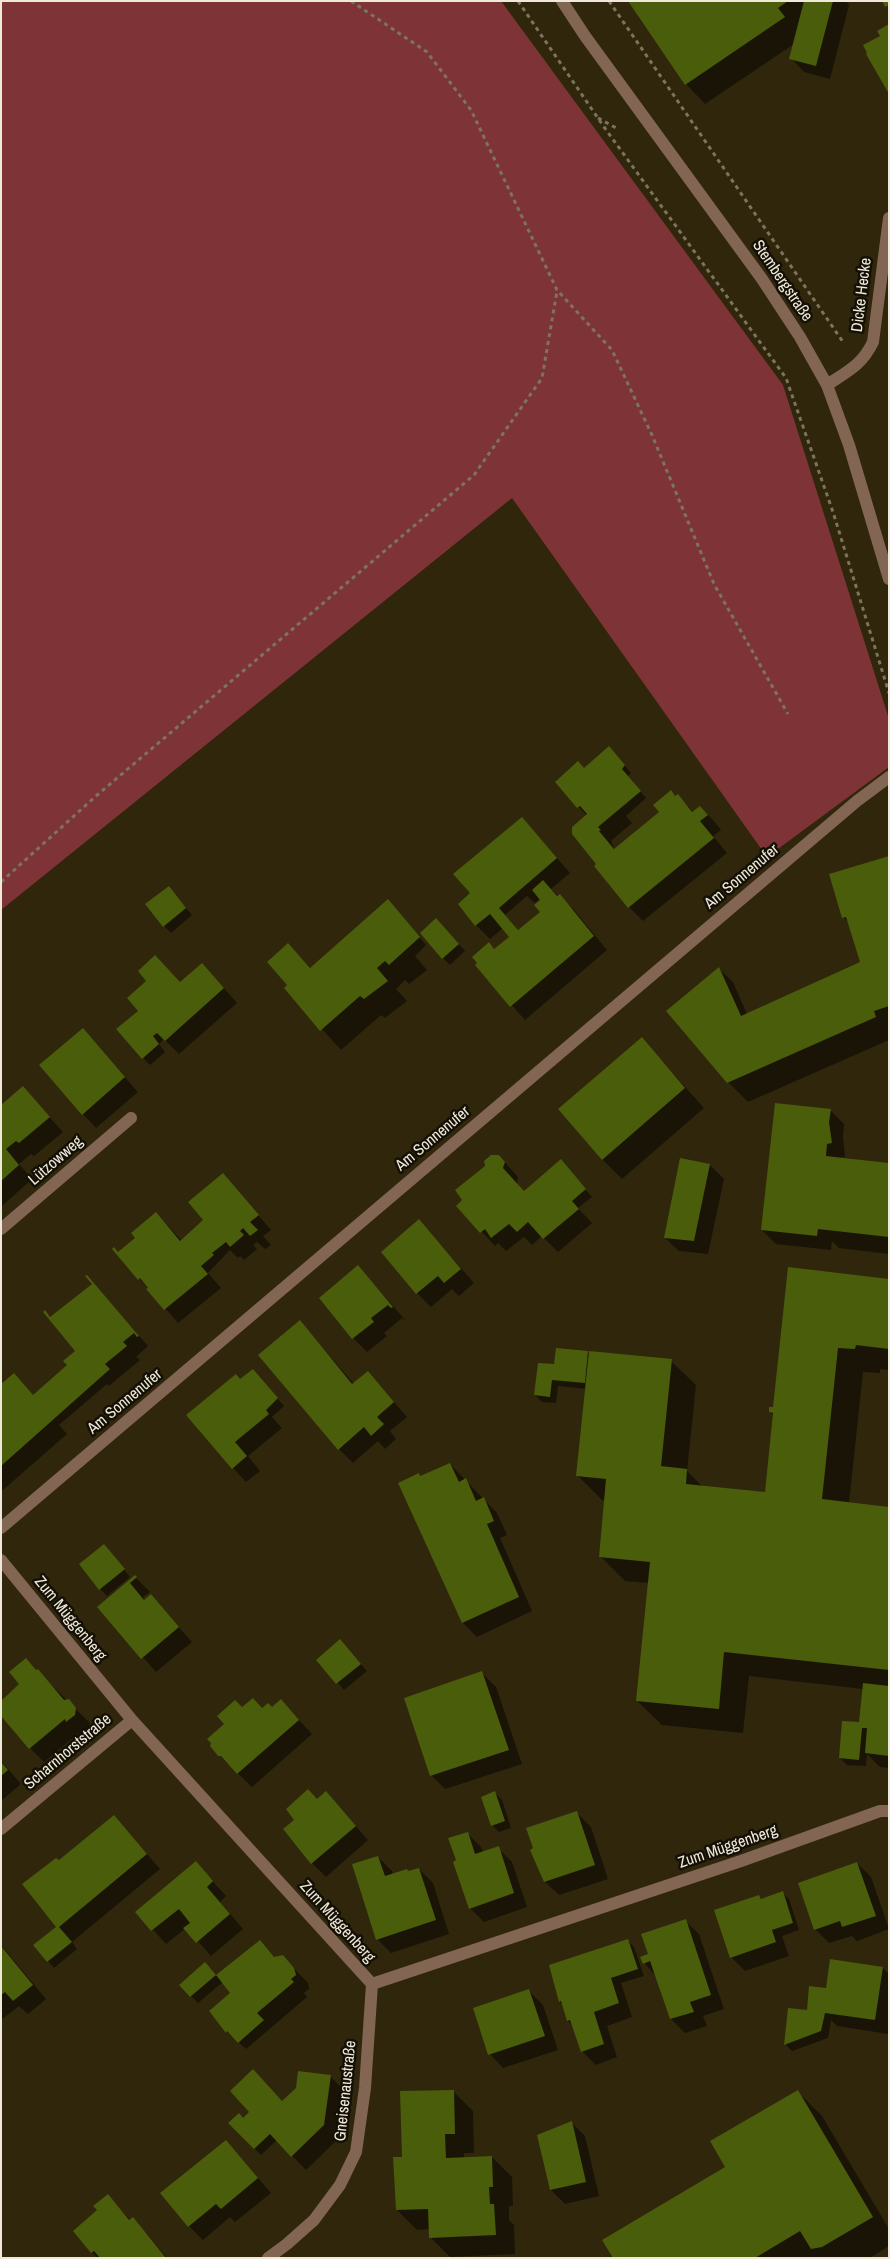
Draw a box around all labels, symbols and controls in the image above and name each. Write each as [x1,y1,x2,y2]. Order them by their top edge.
street label: Stembergstraße [748,237,816,325]
street label: Dicke Hecke [848,257,876,333]
street label: Am Sonnenufer [701,840,783,914]
street label: Am Sonnenufer [392,1102,474,1176]
street label: Lützowweg [25,1132,87,1190]
street label: Am Sonnenufer [84,1365,166,1439]
street label: Zum Müggenberg [30,1573,110,1665]
street label: Scharnhorststraße [20,1710,116,1794]
street label: Zum Müggenberg [676,1821,780,1873]
street label: Zum Müggenberg [295,1877,379,1967]
street label: Gneisenaustraße [331,2040,361,2142]

